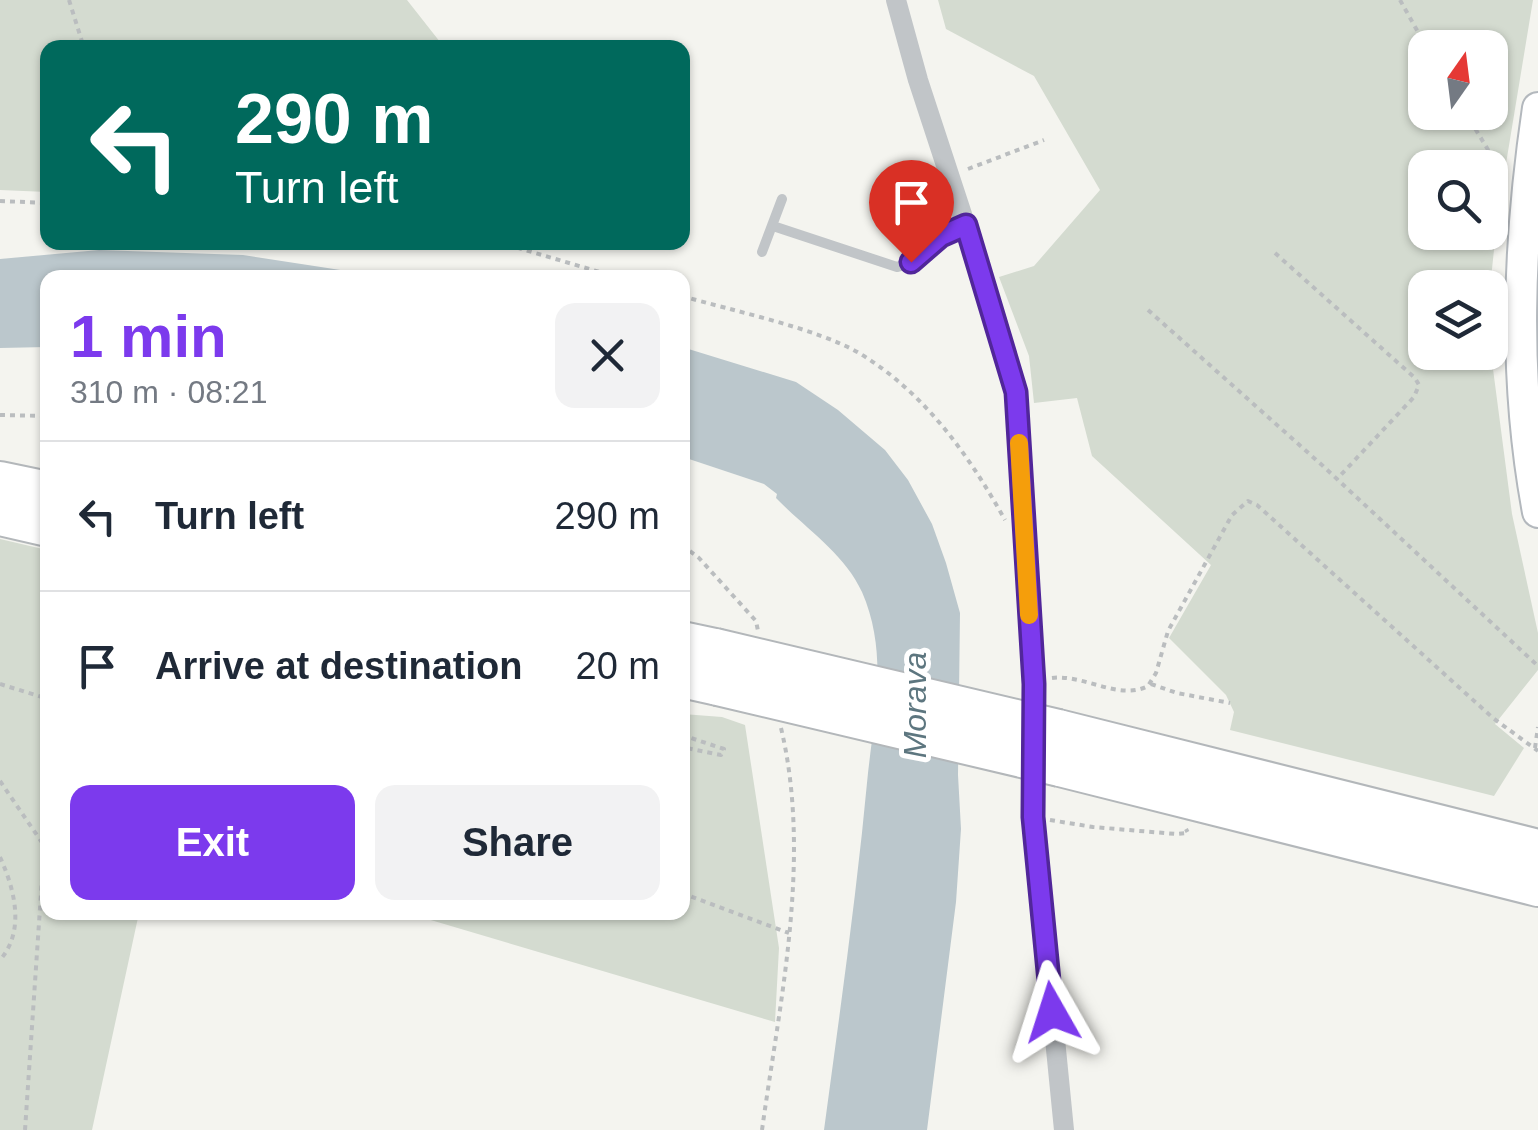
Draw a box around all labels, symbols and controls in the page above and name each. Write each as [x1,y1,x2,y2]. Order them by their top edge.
north arrow [1408,30,1508,130]
map controls [1408,30,1508,370]
icon: left [70,80,200,210]
text: 290 m [235,80,433,158]
button: search [1408,150,1508,250]
pin [869,160,954,263]
text: Turn left [235,162,398,213]
icon: arrive [884,175,939,230]
button: layers [1408,270,1508,370]
text: 1 min [70,303,227,370]
button: close [555,303,660,408]
text: 310 m · 08:21 [70,374,267,410]
icon: left [70,489,125,544]
text: Turn left [155,495,304,537]
text: 290 m [554,495,660,537]
icon: arrive [70,639,125,694]
text: Arrive at destination [155,645,522,687]
text: 20 m [576,645,660,687]
water label: Morava [897,652,933,758]
button: Exit [70,785,355,900]
button: Share [375,785,660,900]
position arrow [1000,960,1104,1064]

